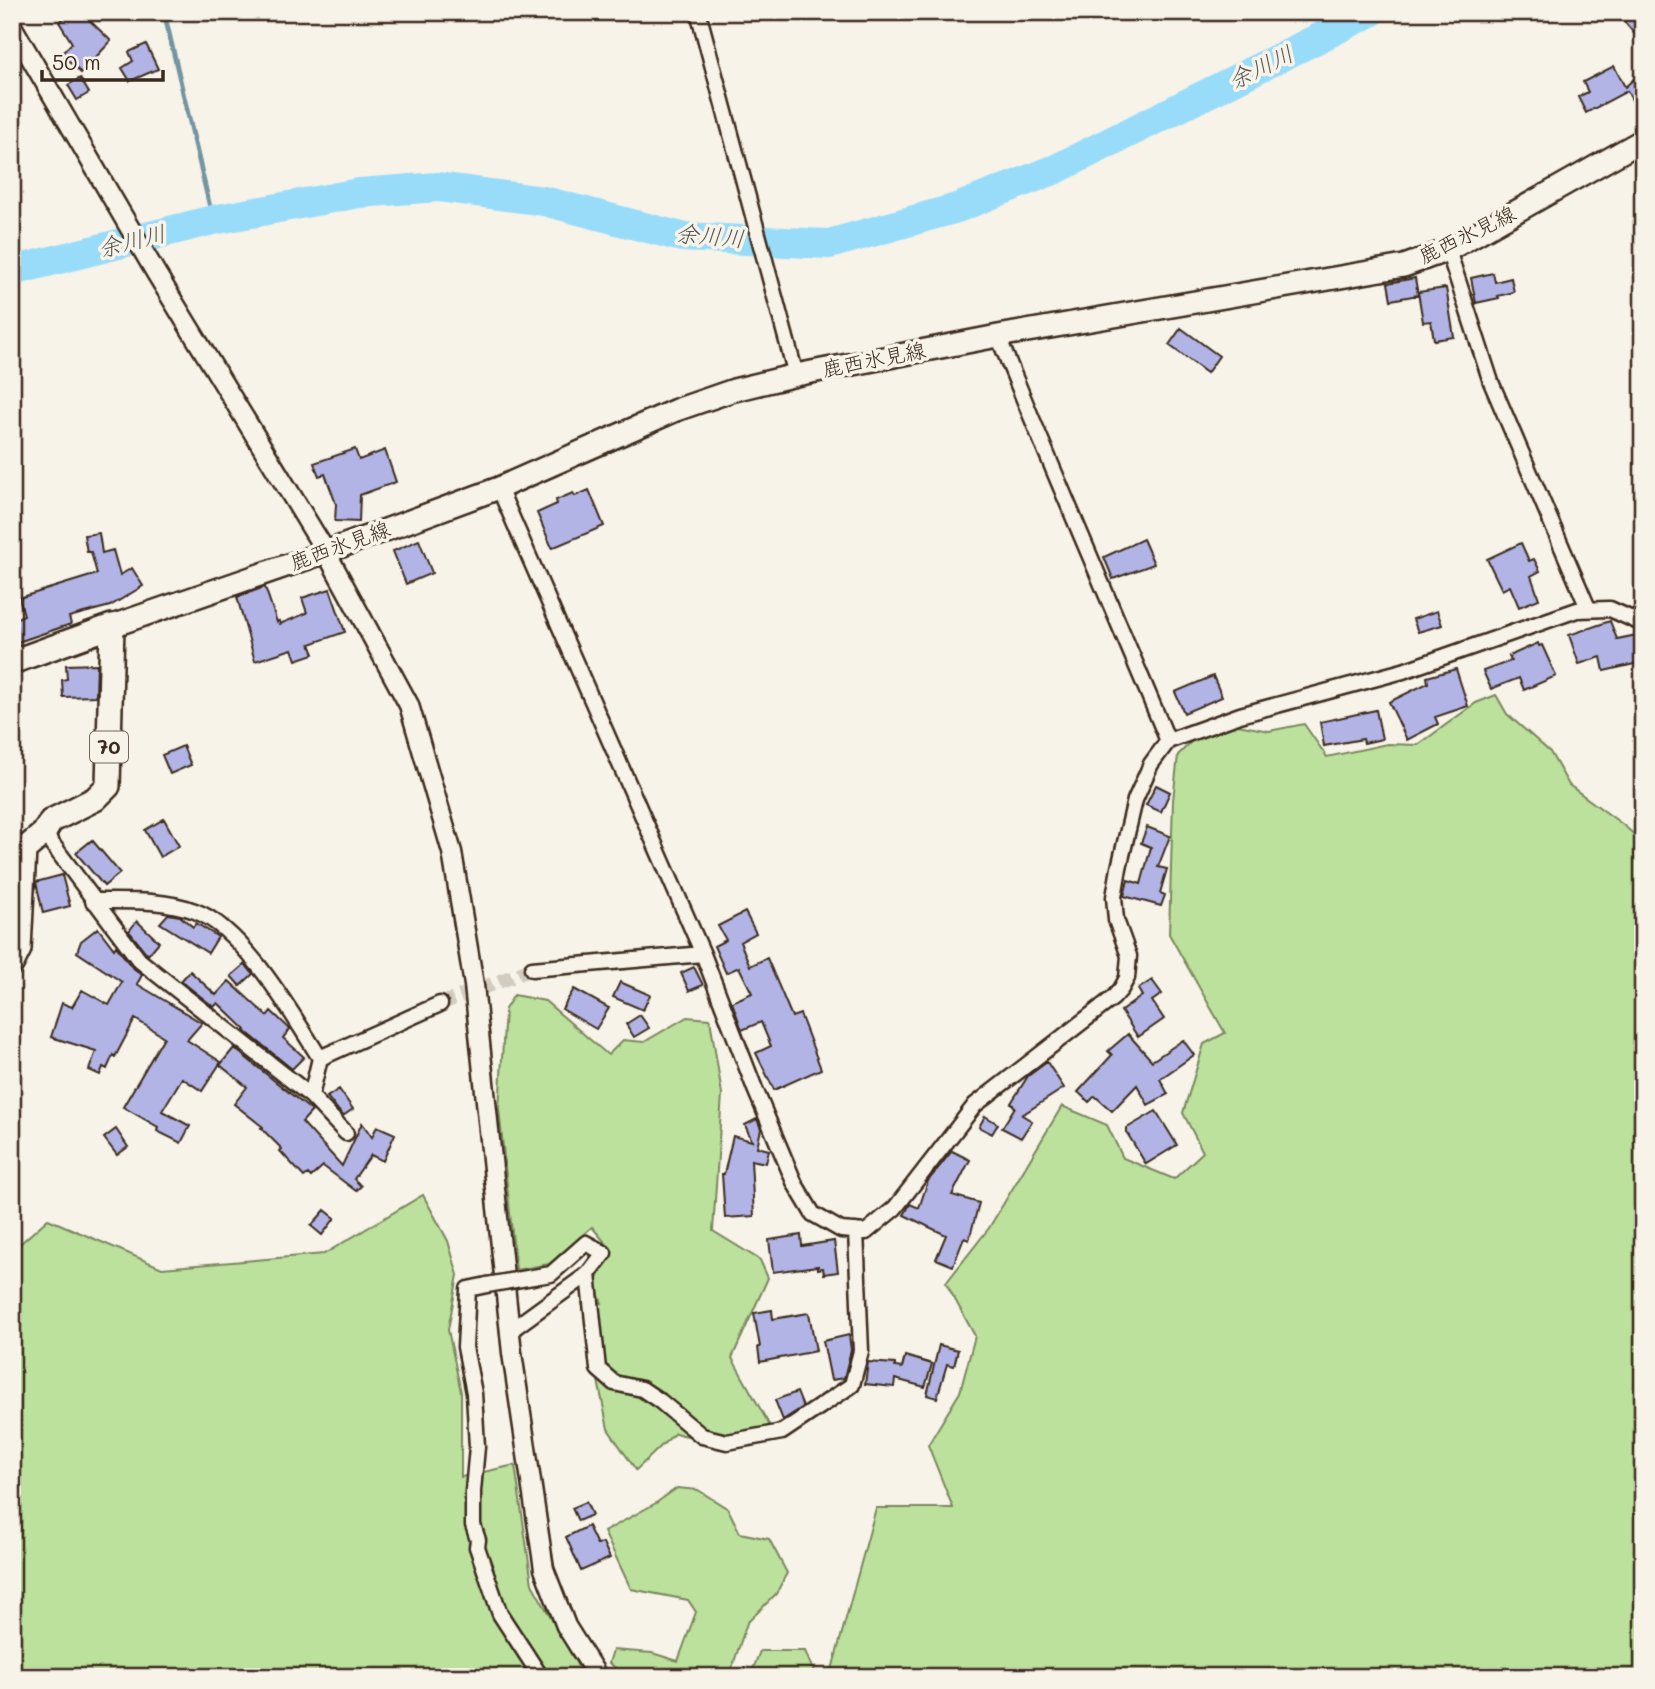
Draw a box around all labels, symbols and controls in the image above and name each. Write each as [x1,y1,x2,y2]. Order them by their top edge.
water label: 余川川 [1223,37,1298,95]
scale bar [42,38,163,82]
text: 50 m [52,48,101,75]
street label: 鹿西氷見線 [1413,199,1519,269]
water label: 余川川 [95,217,169,263]
water label: 余川川 [674,217,746,253]
street label: 鹿西氷見線 [820,335,928,382]
street label: 鹿西氷見線 [286,514,393,575]
road number: 70 [90,732,128,762]

